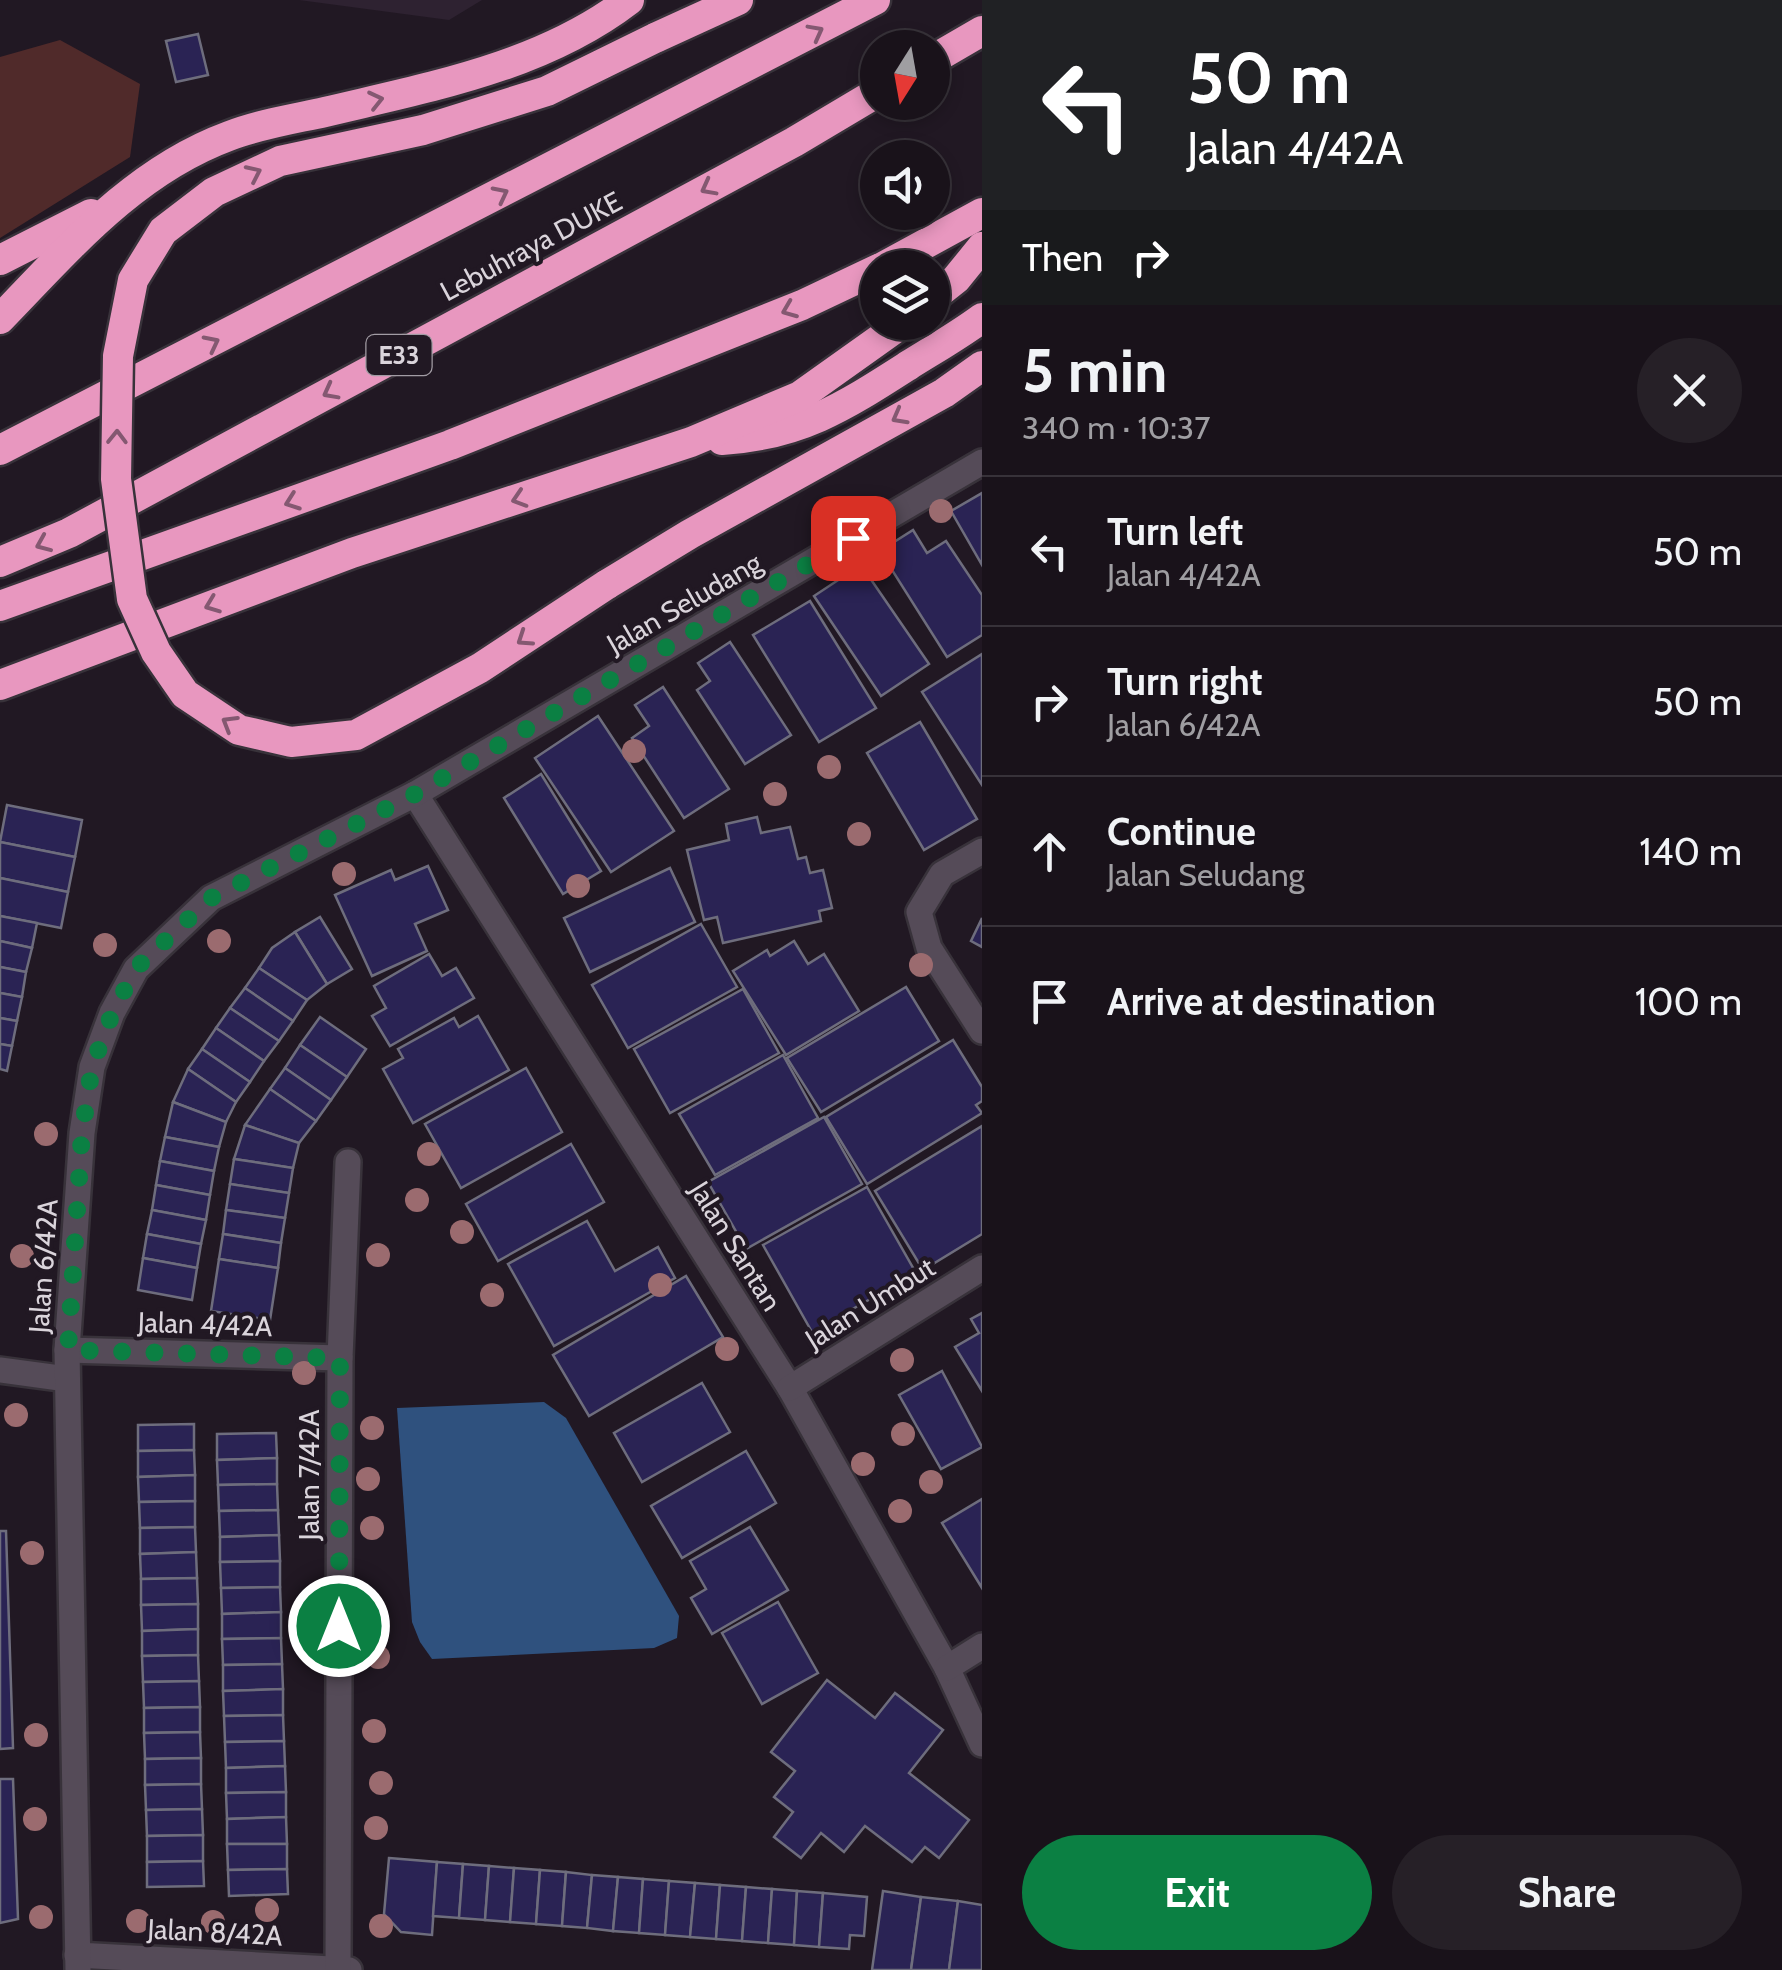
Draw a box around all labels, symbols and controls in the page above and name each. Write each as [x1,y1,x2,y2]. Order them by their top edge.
one-way arrow [805,24,823,44]
north arrow [860,30,950,120]
map controls [860,30,950,340]
text: 50 m [1187,35,1351,121]
icon: left [1022,40,1152,170]
one-way arrow [367,91,384,112]
text: Jalan 4/42A [1187,121,1403,175]
button: sound [860,140,950,230]
one-way arrow [244,165,262,185]
one-way arrow [701,176,719,195]
street label: Lebuhraya DUKE [434,184,628,308]
one-way arrow [491,187,509,206]
icon: right [1123,230,1178,285]
text: Then [1022,234,1103,281]
button: layers [860,250,950,340]
one-way arrow [781,299,799,319]
text: 5 min [1022,334,1167,407]
one-way arrow [202,335,220,355]
road number: E33 [366,335,432,375]
button: close [1637,338,1742,443]
one-way arrow [322,380,341,399]
one-way arrow [892,405,910,425]
text: 340 m · 10:37 [1022,408,1210,447]
one-way arrow [106,429,128,444]
one-way arrow [512,487,529,507]
one-way arrow [285,490,302,510]
pin [811,496,896,581]
text: Turn left [1107,508,1243,555]
icon: arrive [826,511,881,566]
icon: left [1022,524,1077,579]
text: 50 m [1653,528,1742,575]
one-way arrow [35,532,53,552]
street label: Jalan Seludang [600,545,768,661]
text: Jalan 4/42A [1107,555,1261,594]
one-way arrow [205,593,222,614]
one-way arrow [517,627,536,645]
text: Turn right [1107,658,1263,705]
icon: right [1022,674,1077,729]
text: 50 m [1653,678,1742,725]
text: Jalan 6/42A [1107,705,1260,744]
one-way arrow [222,715,240,735]
text: Continue [1107,808,1256,855]
icon: ahead [1022,824,1077,879]
text: 140 m [1639,828,1742,875]
text: Jalan Seludang [1107,855,1305,894]
icon: arrive [1022,974,1077,1029]
text: Arrive at destination [1107,978,1436,1025]
text: 100 m [1635,978,1742,1025]
street label: Jalan Santan [682,1174,789,1317]
street label: Jalan 6/42A [21,1197,65,1335]
street label: Jalan Umbut [798,1250,941,1357]
street label: Jalan 4/42A [136,1305,274,1343]
street label: Jalan 7/42A [292,1409,326,1541]
position arrow [287,1574,391,1678]
button: Exit [1022,1835,1372,1950]
button: Share [1392,1835,1742,1950]
street label: Jalan 8/42A [146,1911,284,1953]

